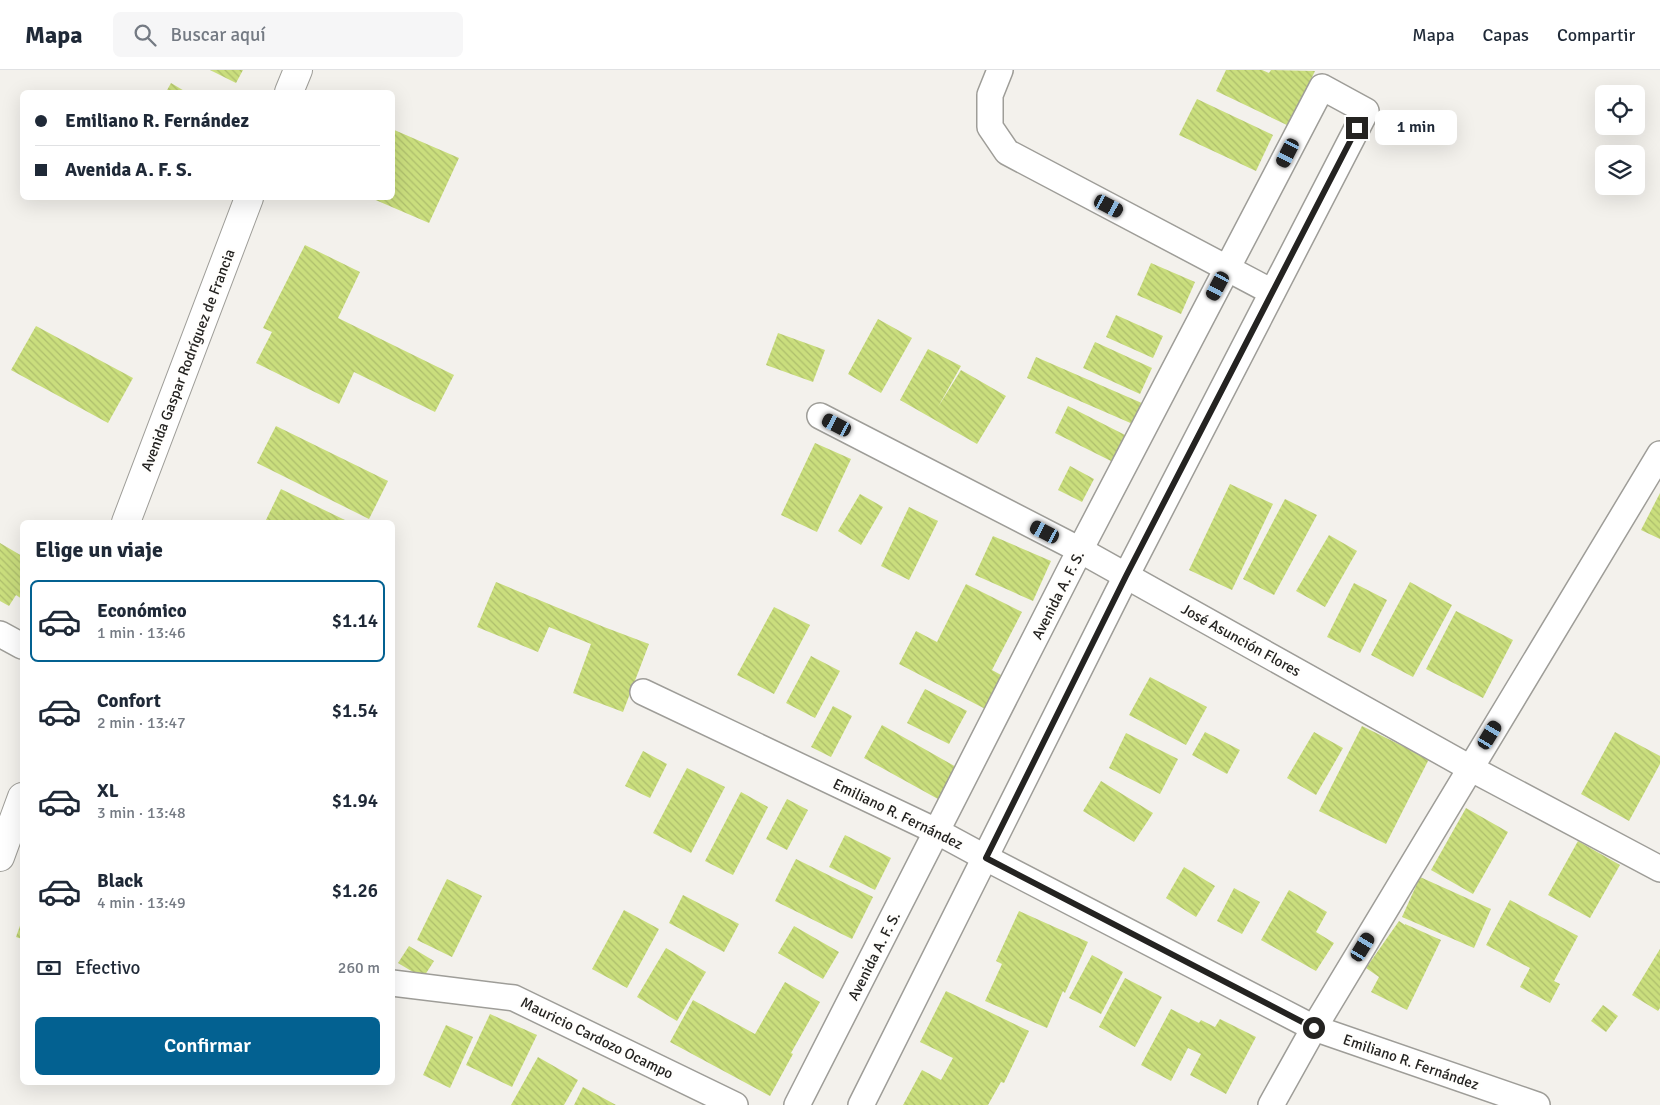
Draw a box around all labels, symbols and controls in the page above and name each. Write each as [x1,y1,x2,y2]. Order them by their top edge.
search box [113,12,463,57]
text: Mapa [25,20,83,50]
icon: search [131,21,159,49]
text: Buscar aquí [171,23,266,47]
text: Mapa [1412,24,1455,46]
text: Capas [1483,24,1529,46]
text: Compartir [1557,24,1635,46]
map controls [1595,85,1645,195]
button: locate [1595,85,1645,135]
text: Emiliano R. Fernández [65,109,249,133]
callout: 1 min [1374,110,1457,146]
route end [1346,117,1368,139]
text: 1 min [1397,117,1435,137]
car [1274,136,1301,170]
button: layers [1595,145,1645,195]
text: Avenida A. F. S. [65,158,192,182]
car [1092,192,1125,220]
street label: Avenida Gaspar Rodríguez de Francia [137,246,239,474]
car [1204,269,1231,303]
car [820,412,853,438]
car [1028,519,1061,545]
text: Elige un viaje [35,536,163,563]
street label: Avenida A. F. S. [1028,548,1088,642]
icon: car [37,599,82,644]
text: Económico [97,599,187,623]
street label: José Asunción Flores [1178,600,1304,681]
text: $1.14 [332,609,378,633]
text: 1 min · 13:46 [97,623,186,643]
icon: car [37,689,82,734]
text: Confort [97,689,161,713]
text: $1.54 [332,699,378,723]
text: 2 min · 13:47 [97,713,186,733]
car [1475,718,1504,752]
street label: Emiliano R. Fernández [830,775,966,853]
icon: car [37,779,82,824]
text: XL [97,779,119,803]
text: $1.94 [332,789,378,813]
text: 3 min · 13:48 [97,803,186,823]
icon: car [37,869,82,914]
text: Black [97,869,143,893]
text: $1.26 [332,879,378,903]
text: 4 min · 13:49 [97,893,186,913]
street label: Avenida A. F. S. [844,909,904,1003]
car [1348,930,1377,964]
icon: cash [35,954,63,982]
text: Efectivo [75,956,140,980]
text: 260 m [338,958,380,978]
street label: Mauricio Cardozo Ocampo [518,993,676,1083]
button: Confirmar [35,1017,380,1075]
route start [1303,1017,1325,1039]
street label: Emiliano R. Fernández [1341,1030,1482,1094]

